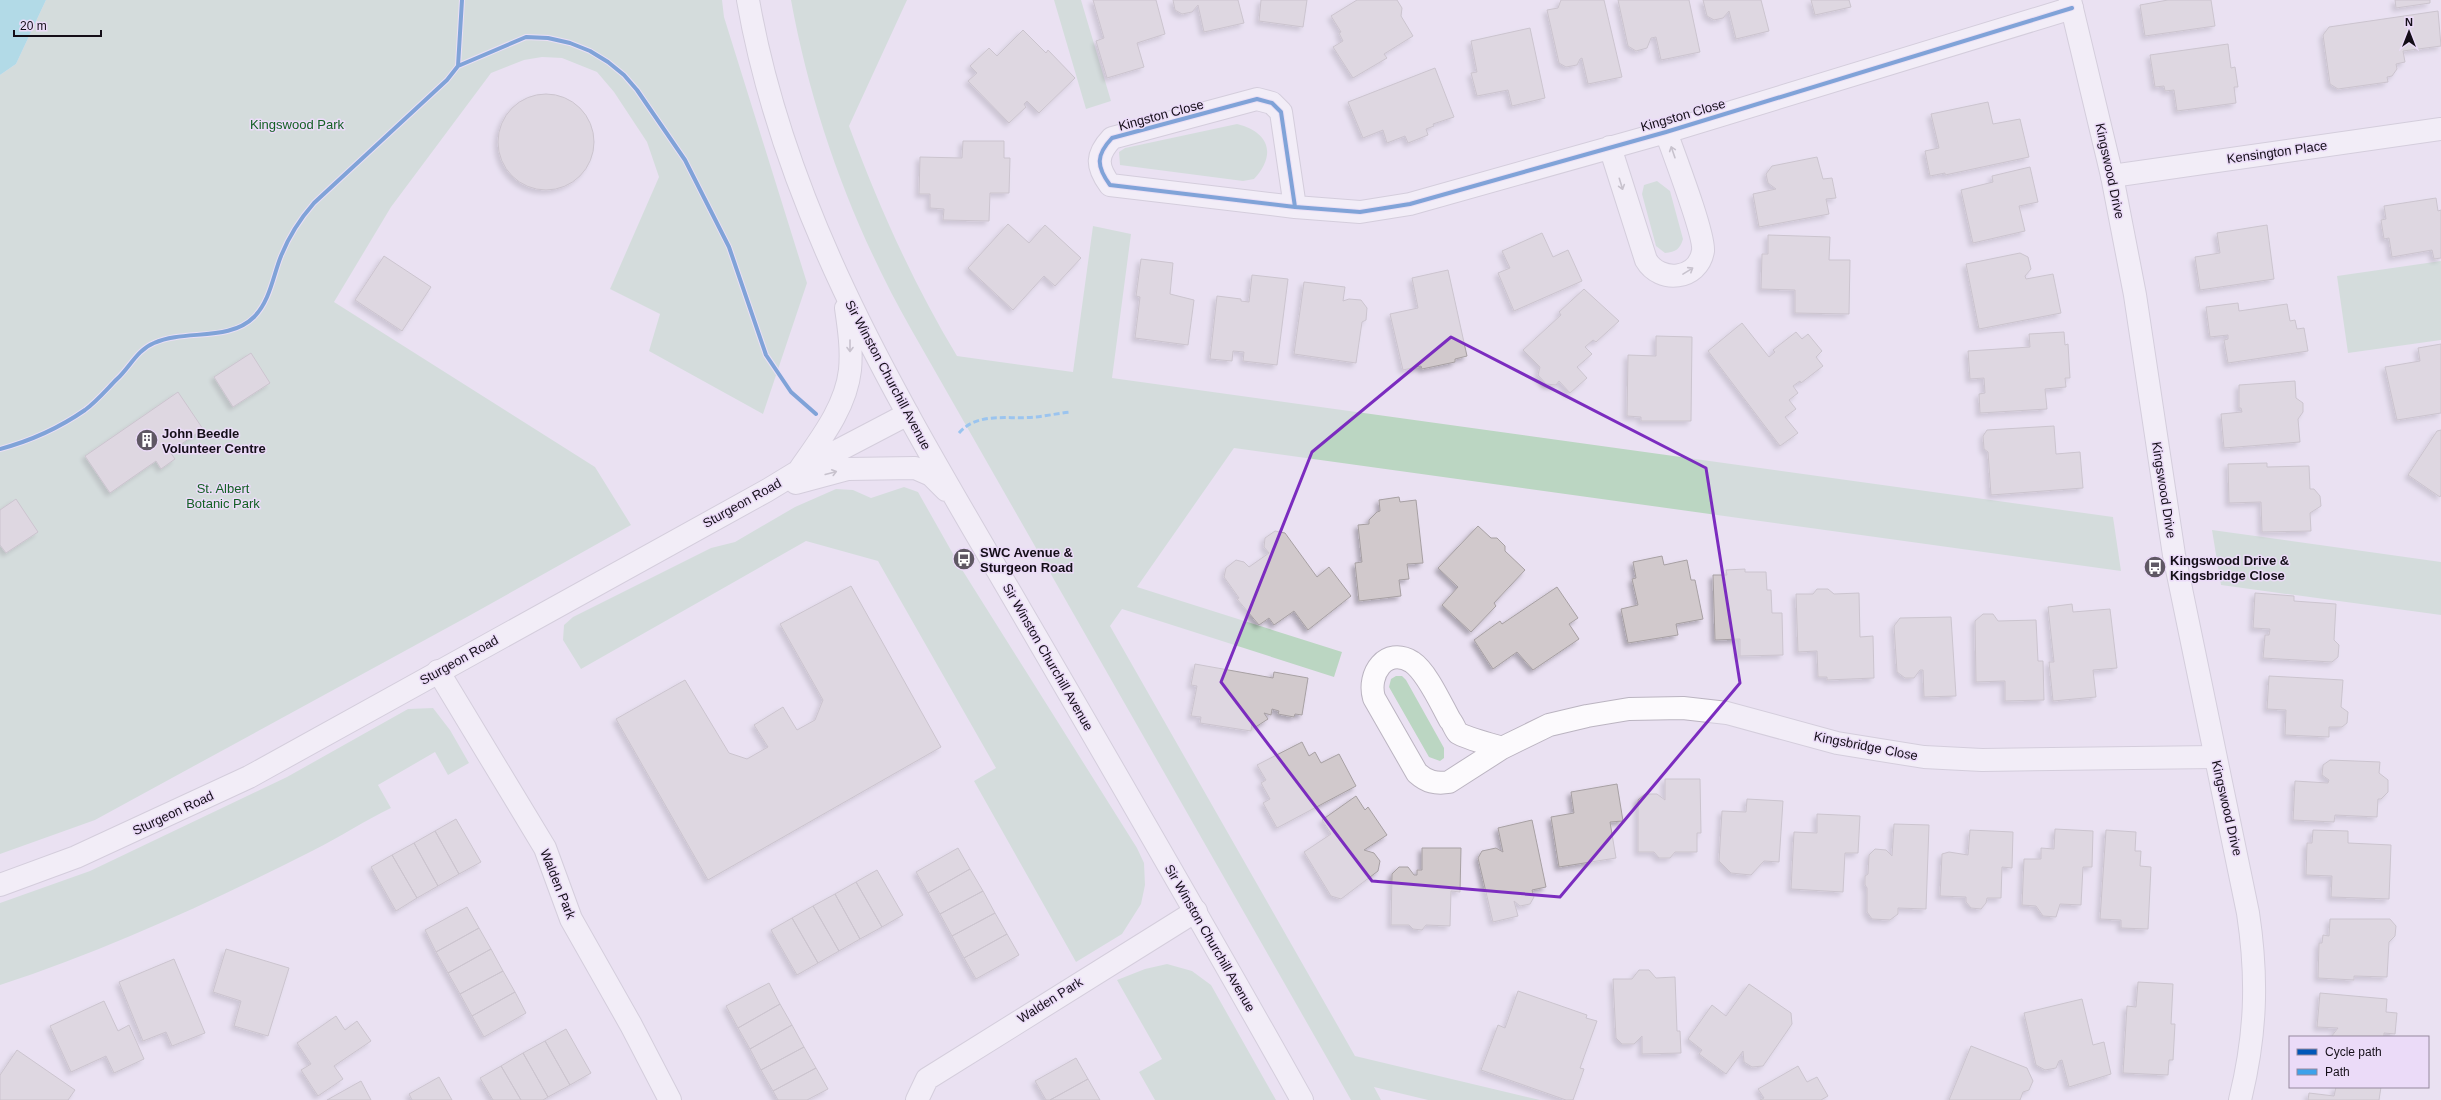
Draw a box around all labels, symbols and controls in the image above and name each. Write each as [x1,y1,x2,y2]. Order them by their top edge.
scale bar [14,12,101,38]
north arrow [2389,12,2429,52]
text: N [2405,16,2413,28]
text: 20 m [20,19,47,33]
street label: Kingston Close [1117,96,1205,134]
street label: Kingston Close [1639,96,1727,134]
park label: Kingswood Park [250,117,344,132]
street label: Kingswood Drive [2093,122,2127,220]
street label: Kensington Place [2226,138,2328,166]
one-way arrow [1668,146,1676,158]
one-way arrow [1618,177,1625,190]
one-way arrow [1682,267,1693,275]
street label: Sir Winston Churchill Avenue [842,298,934,452]
one-way arrow [846,339,854,352]
place label: John Beedle Volunteer Centre [162,426,266,456]
building icon: John Beedle Volunteer Centre [134,427,160,453]
street label: Kingswood Drive [2149,441,2179,539]
one-way arrow [824,469,837,476]
street label: Sturgeon Road [700,475,784,531]
park label: St. Albert Botanic Park [186,481,260,511]
place label: SWC Avenue & Sturgeon Road [980,545,1073,575]
bus stop icon: SWC Avenue & Sturgeon Road [951,546,977,572]
place label: Kingswood Drive & Kingsbridge Close [2170,553,2289,583]
bus stop icon: Kingswood Drive & Kingsbridge Close [2142,554,2168,580]
street label: Sir Winston Churchill Avenue [1000,581,1096,733]
street label: Sturgeon Road [417,632,501,688]
street label: Kingsbridge Close [1813,729,1919,763]
street label: Kingswood Drive [2209,759,2245,857]
street label: Sturgeon Road [130,788,216,838]
street label: Walden Park [537,847,579,922]
street label: Sir Winston Churchill Avenue [1162,862,1258,1014]
street label: Walden Park [1015,974,1086,1026]
legend [2289,1036,2429,1088]
text: Cycle path [2325,1045,2382,1059]
text: Path [2325,1065,2350,1079]

